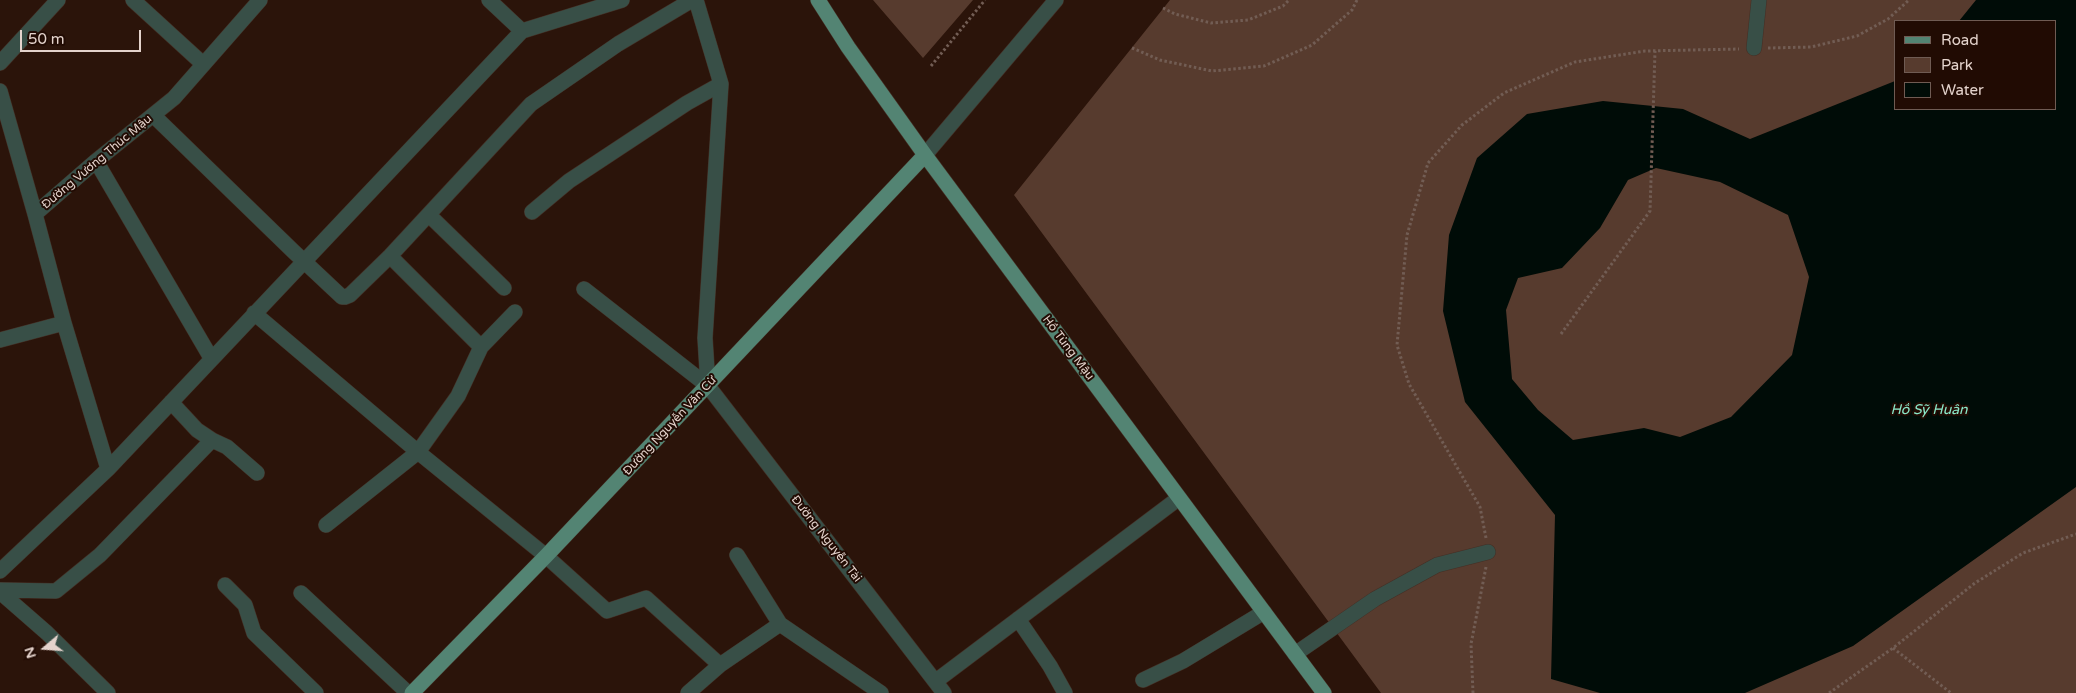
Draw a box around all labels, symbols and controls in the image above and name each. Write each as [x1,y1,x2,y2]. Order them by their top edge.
scale bar [22,20,144,52]
legend [1894,20,2056,110]
text: 50 m [28,30,65,48]
text: Road [1941,31,1979,49]
text: Park [1941,56,1973,74]
text: Water [1941,81,1984,99]
street label: Đường Vương Thúc Mậu [39,112,155,212]
street label: Hồ Tùng Mậu [1039,313,1097,383]
street label: Đường Nguyễn Văn Cừ [620,374,720,478]
water label: Hồ Sỹ Huân [1890,402,1968,418]
street label: Đường Nguyễn Tài [788,493,864,585]
north arrow [20,623,70,673]
text: N [20,645,40,661]

